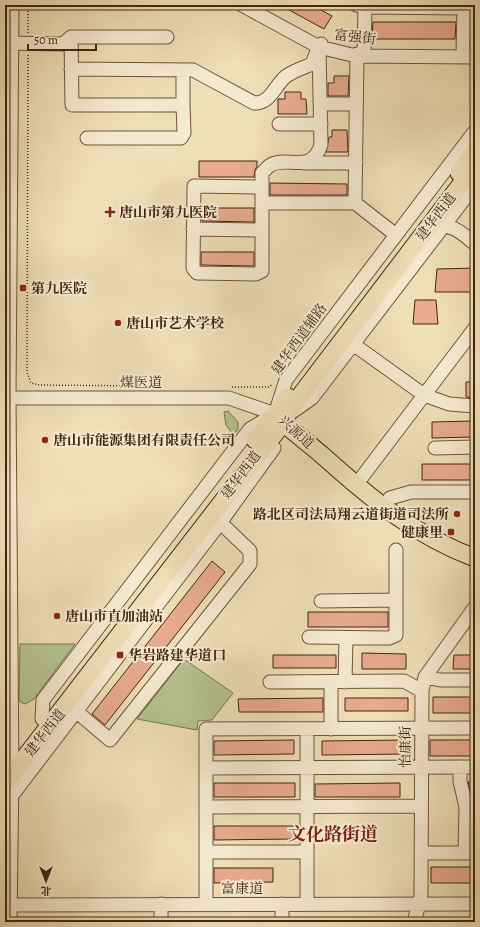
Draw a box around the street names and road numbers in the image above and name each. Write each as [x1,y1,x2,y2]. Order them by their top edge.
street label: 富强街 [333,25,377,49]
street label: 建华西道 [412,189,460,245]
street label: 建华西道辅路 [267,299,331,379]
street label: 煤医道 [120,373,162,392]
street label: 兴源道 [274,411,318,453]
street label: 建华西道 [217,447,265,503]
street label: 建华西道 [20,705,70,761]
street label: 怡康街 [396,726,415,768]
street label: 富康道 [221,879,263,898]

